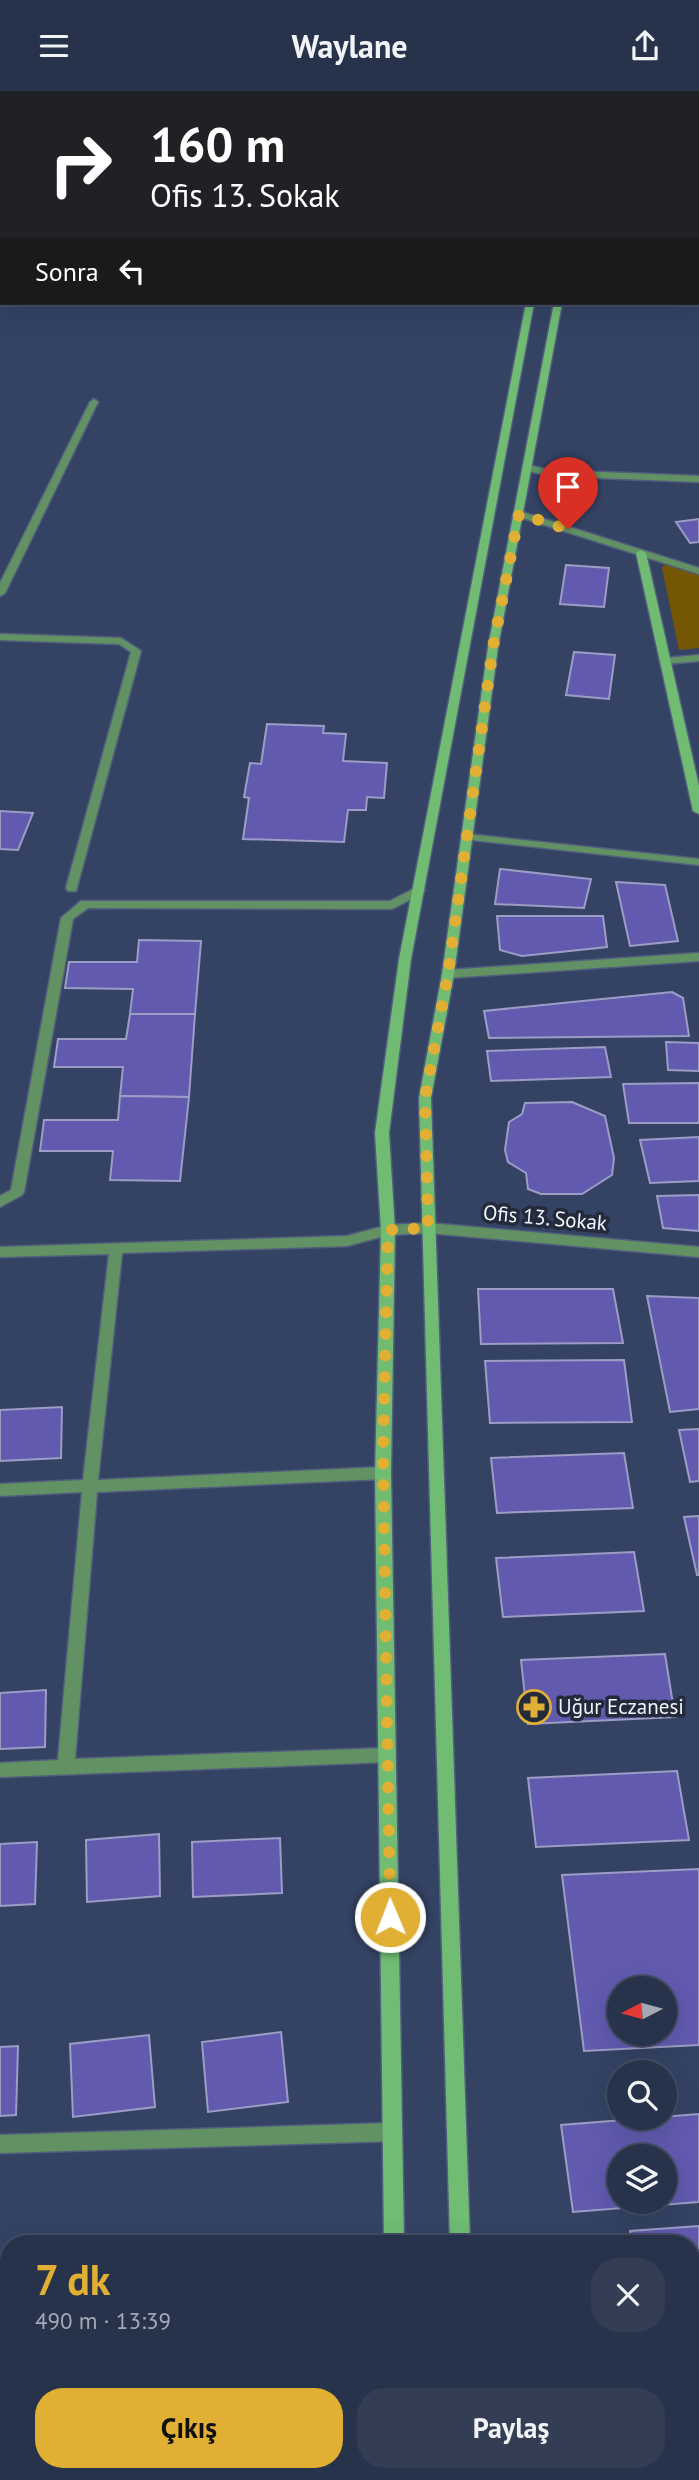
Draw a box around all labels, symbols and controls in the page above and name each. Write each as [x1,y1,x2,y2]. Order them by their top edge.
text: Waylane [291,25,408,67]
icon: menu [35,27,73,65]
icon: share [626,27,664,65]
text: 160 m [150,112,285,176]
icon: right [35,119,126,210]
text: Ofis 13. Sokak [150,174,340,216]
icon: left [113,252,151,290]
text: Sonra [35,255,99,288]
pin [538,457,598,529]
icon: arrive [549,468,587,506]
street label: Ofis 13. Sokak [482,1199,608,1236]
pharmacy icon: Uğur Eczanesi [515,1688,553,1726]
place label: Uğur Eczanesi [558,1693,684,1720]
position arrow [353,1880,427,1954]
north arrow [607,1976,677,2046]
map controls [607,1976,677,2214]
button: search [607,2060,677,2130]
button: layers [607,2144,677,2214]
text: 7 dk [35,2252,110,2307]
button: close [591,2258,665,2332]
text: 490 m · 13:39 [35,2306,171,2335]
button: Çıkış [35,2388,343,2468]
button: Paylaş [357,2388,665,2468]

